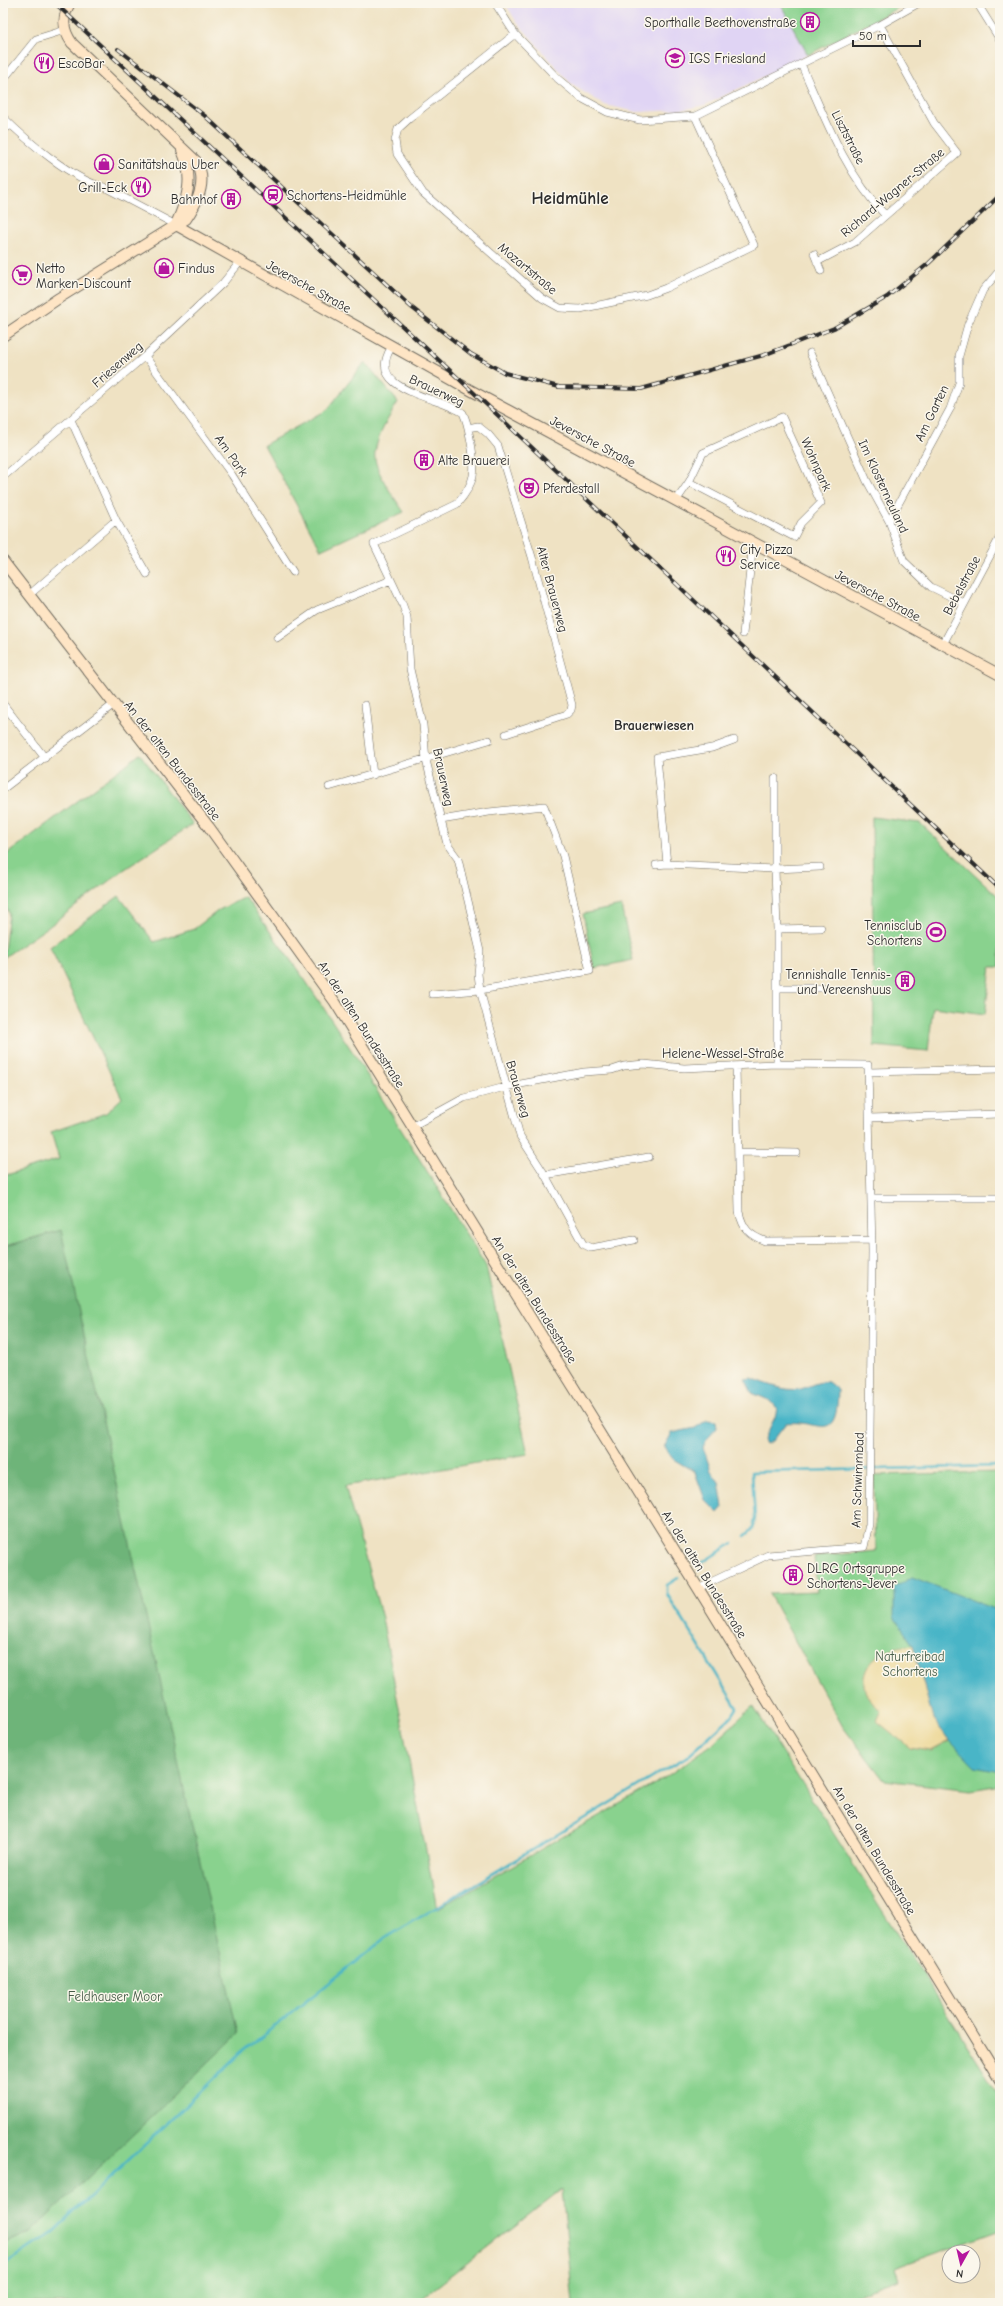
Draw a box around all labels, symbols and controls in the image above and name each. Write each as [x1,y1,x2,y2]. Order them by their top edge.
building icon: Sporthalle Beethovenstraße [799,11,821,33]
place label: Sporthalle Beethovenstraße [644,15,796,30]
scale bar [853,22,920,48]
text: 50 m [859,29,887,43]
school or university icon: IGS Friesland [664,47,686,69]
place label: IGS Friesland [689,51,766,66]
restaurant icon: EscoBar [33,52,55,74]
place label: EscoBar [58,56,105,71]
street label: Lisztstraße [829,108,869,167]
street label: Richard-Wagner-Straße [837,144,948,240]
shop icon: Sanitätshaus Uber [93,153,115,175]
place label: Sanitätshaus Uber [118,157,220,172]
restaurant icon: Grill-Eck [130,176,152,198]
place label: Grill-Eck [78,180,128,195]
station icon: Schortens-Heidmühle [262,184,284,206]
building icon: Bahnhof [220,188,242,210]
place label: Schortens-Heidmühle [287,188,407,203]
district label: Heidmühle [531,189,609,208]
place label: Bahnhof [171,192,218,207]
street label: Mozartstraße [495,239,561,298]
shop icon: Findus [153,257,175,279]
street label: Jeversche Straße [264,257,354,316]
place label: Netto Marken-Discount [36,261,132,291]
place label: Findus [178,261,215,276]
supermarket icon: Netto Marken-Discount [11,264,33,286]
street label: Friesenweg [89,338,146,390]
street label: Brauerweg [407,371,467,410]
street label: Am Garten [911,383,952,444]
street label: Jeversche Straße [547,413,638,471]
street label: Am Park [212,432,252,480]
street label: Wohnpark [798,435,835,494]
street label: Im Klosterneuland [855,437,912,535]
building icon: Alte Brauerei [413,449,435,471]
place label: Alte Brauerei [438,453,510,468]
theatre icon: Pferdestall [518,477,540,499]
place label: Pferdestall [543,481,600,496]
place label: City Pizza Service [740,542,793,572]
street label: Alter Brauerweg [534,544,571,634]
restaurant icon: City Pizza Service [715,545,737,567]
street label: Bebelstraße [940,553,984,617]
street label: Jeversche Straße [832,567,923,625]
street label: An der alten Bundesstraße [121,697,224,824]
district label: Brauerwiesen [614,717,694,734]
street label: Brauerweg [430,747,457,807]
place label: Tennisclub Schortens [864,918,922,948]
sports icon: Tennisclub Schortens [925,921,947,943]
street label: An der alten Bundesstraße [315,958,408,1091]
place label: Tennishalle Tennis- und Vereenshuus [786,967,891,997]
building icon: Tennishalle Tennis- und Vereenshuus [894,970,916,992]
street label: Helene-Wessel-Straße [662,1046,784,1061]
street label: Brauerweg [503,1059,534,1120]
street label: An der alten Bundesstraße [489,1233,580,1366]
street label: Am Schwimmbad [848,1432,867,1528]
street label: An der alten Bundesstraße [659,1508,750,1641]
place label: DLRG Ortsgruppe Schortens-Jever [807,1561,905,1591]
building icon: DLRG Ortsgruppe Schortens-Jever [782,1564,804,1586]
park label: Naturfreibad Schortens [875,1649,945,1679]
street label: An der alten Bundesstraße [830,1783,919,1918]
park label: Feldhauser Moor [68,1989,163,2004]
north arrow [941,2244,981,2284]
text: N [955,2266,964,2280]

